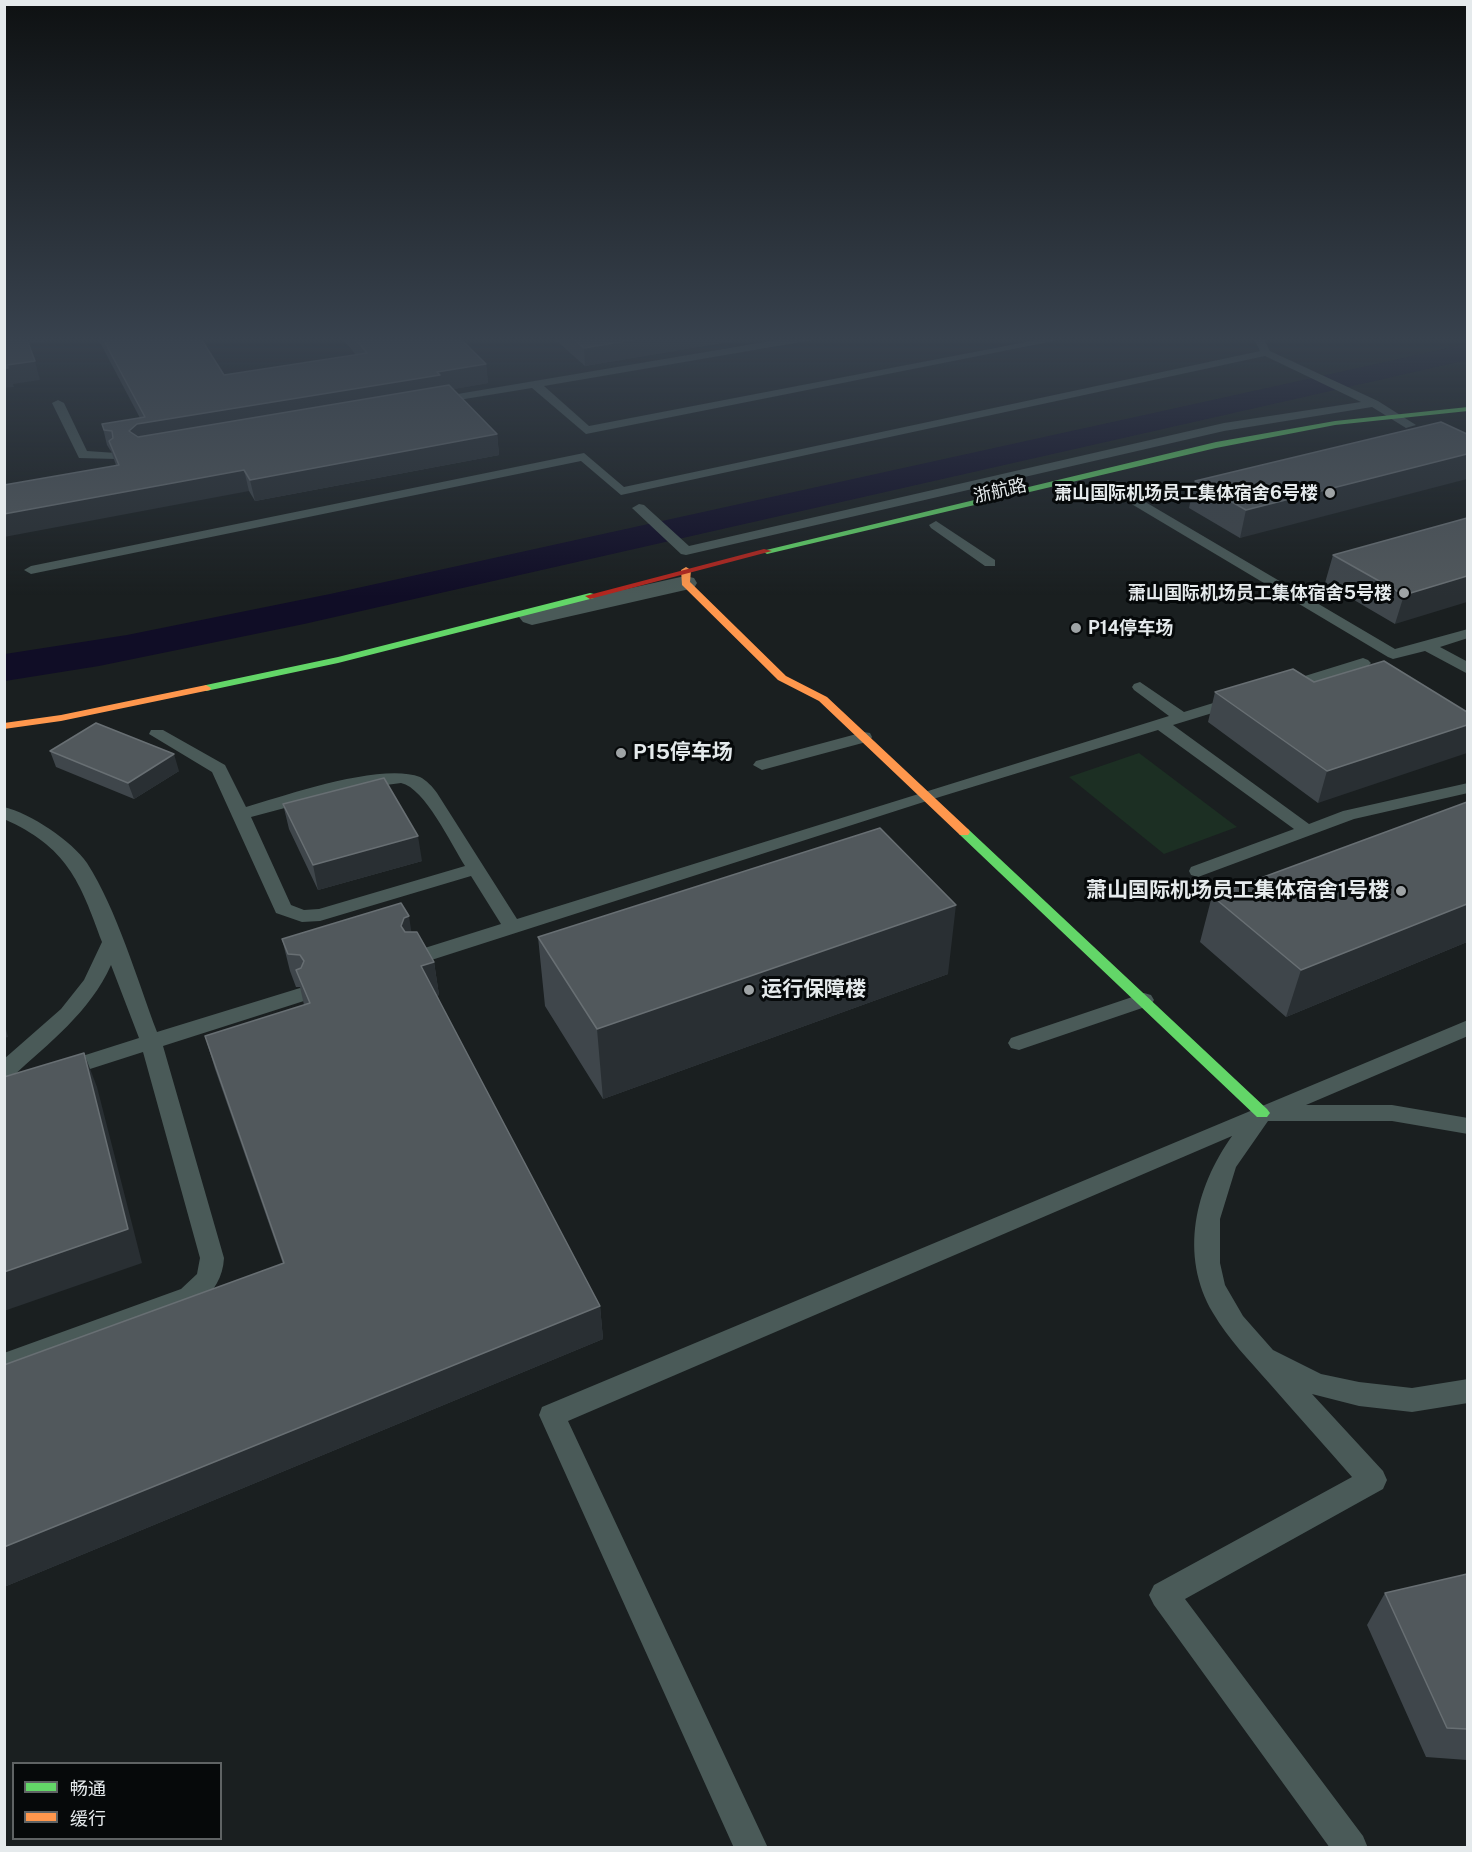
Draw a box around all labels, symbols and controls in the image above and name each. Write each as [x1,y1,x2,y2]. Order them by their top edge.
street label: 浙航路 [971,474,1029,508]
place label: 萧山国际机场员工集体宿舍6号楼 [1054,482,1318,504]
marker: 萧山国际机场员工集体宿舍6号楼 [1323,486,1337,500]
place label: 萧山国际机场员工集体宿舍5号楼 [1128,582,1392,604]
marker: 萧山国际机场员工集体宿舍5号楼 [1397,586,1411,600]
place label: P14停车场 [1088,617,1173,639]
marker: P14停车场 [1069,621,1083,635]
place label: P15停车场 [633,740,733,766]
marker: P15停车场 [614,746,628,760]
place label: 萧山国际机场员工集体宿舍1号楼 [1086,878,1389,904]
marker: 萧山国际机场员工集体宿舍1号楼 [1394,884,1408,898]
place label: 运行保障楼 [761,977,866,1003]
marker: 运行保障楼 [742,983,756,997]
legend [12,1762,222,1840]
text: 畅通 [70,1778,106,1799]
text: 缓行 [70,1808,106,1829]

